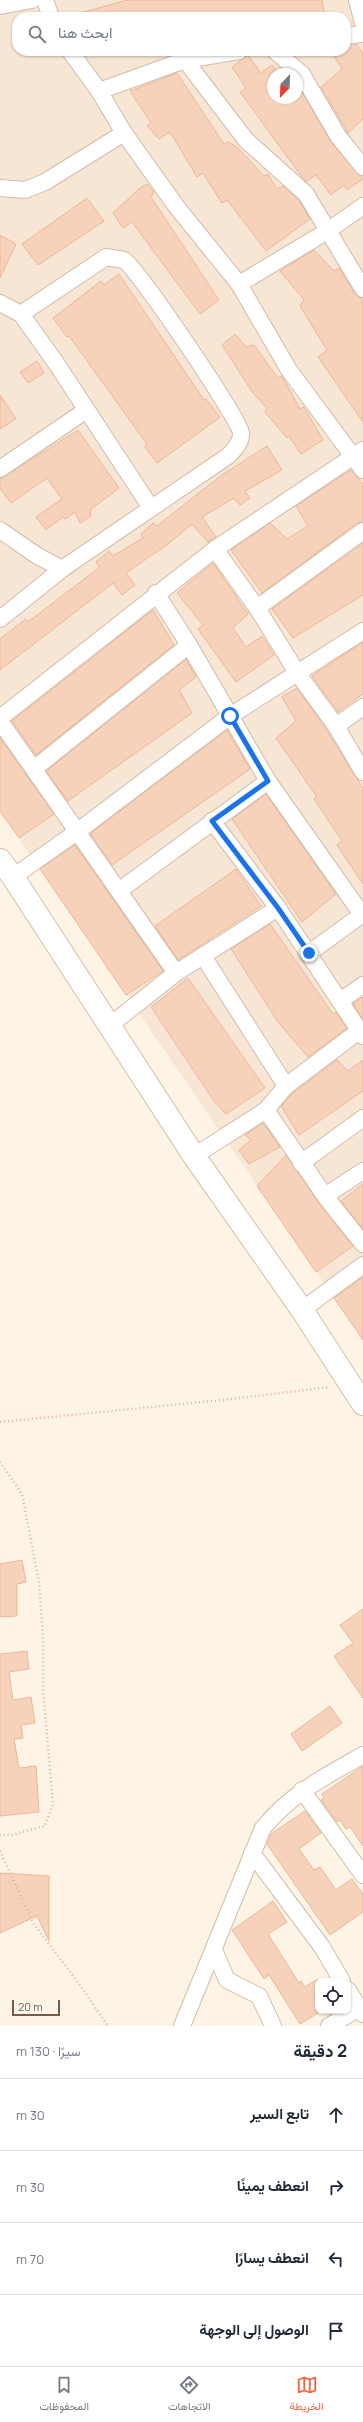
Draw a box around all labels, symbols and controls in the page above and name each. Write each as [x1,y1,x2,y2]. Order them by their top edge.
search box [12,12,351,56]
text: ابحث هنا [58,22,112,43]
icon: search [26,23,48,45]
north arrow [267,68,303,104]
route start [221,707,239,725]
route end [300,944,318,962]
map controls [315,1978,351,2014]
button: locate [315,1978,351,2014]
scale bar [12,1998,60,2017]
text: 20 m [18,1999,43,2014]
text: 2 دقيقة [293,2039,347,2062]
text: سيرًا · 130 m [16,2042,81,2060]
text: تابع السير [250,2103,309,2124]
icon: ahead [325,2104,347,2126]
text: 30 m [16,2106,45,2124]
text: انعطف يمينًا [237,2175,309,2196]
icon: right [325,2176,347,2198]
text: 30 m [16,2178,45,2196]
text: انعطف يسارًا [235,2247,309,2268]
icon: left [325,2248,347,2270]
text: 70 m [16,2250,44,2268]
text: الوصول إلى الوجهة [199,2319,309,2340]
icon: arrive [325,2320,347,2342]
tab: المحفوظات [39,2374,89,2416]
tab: الاتجاهات [168,2374,211,2416]
tab: الخريطة [290,2374,324,2416]

